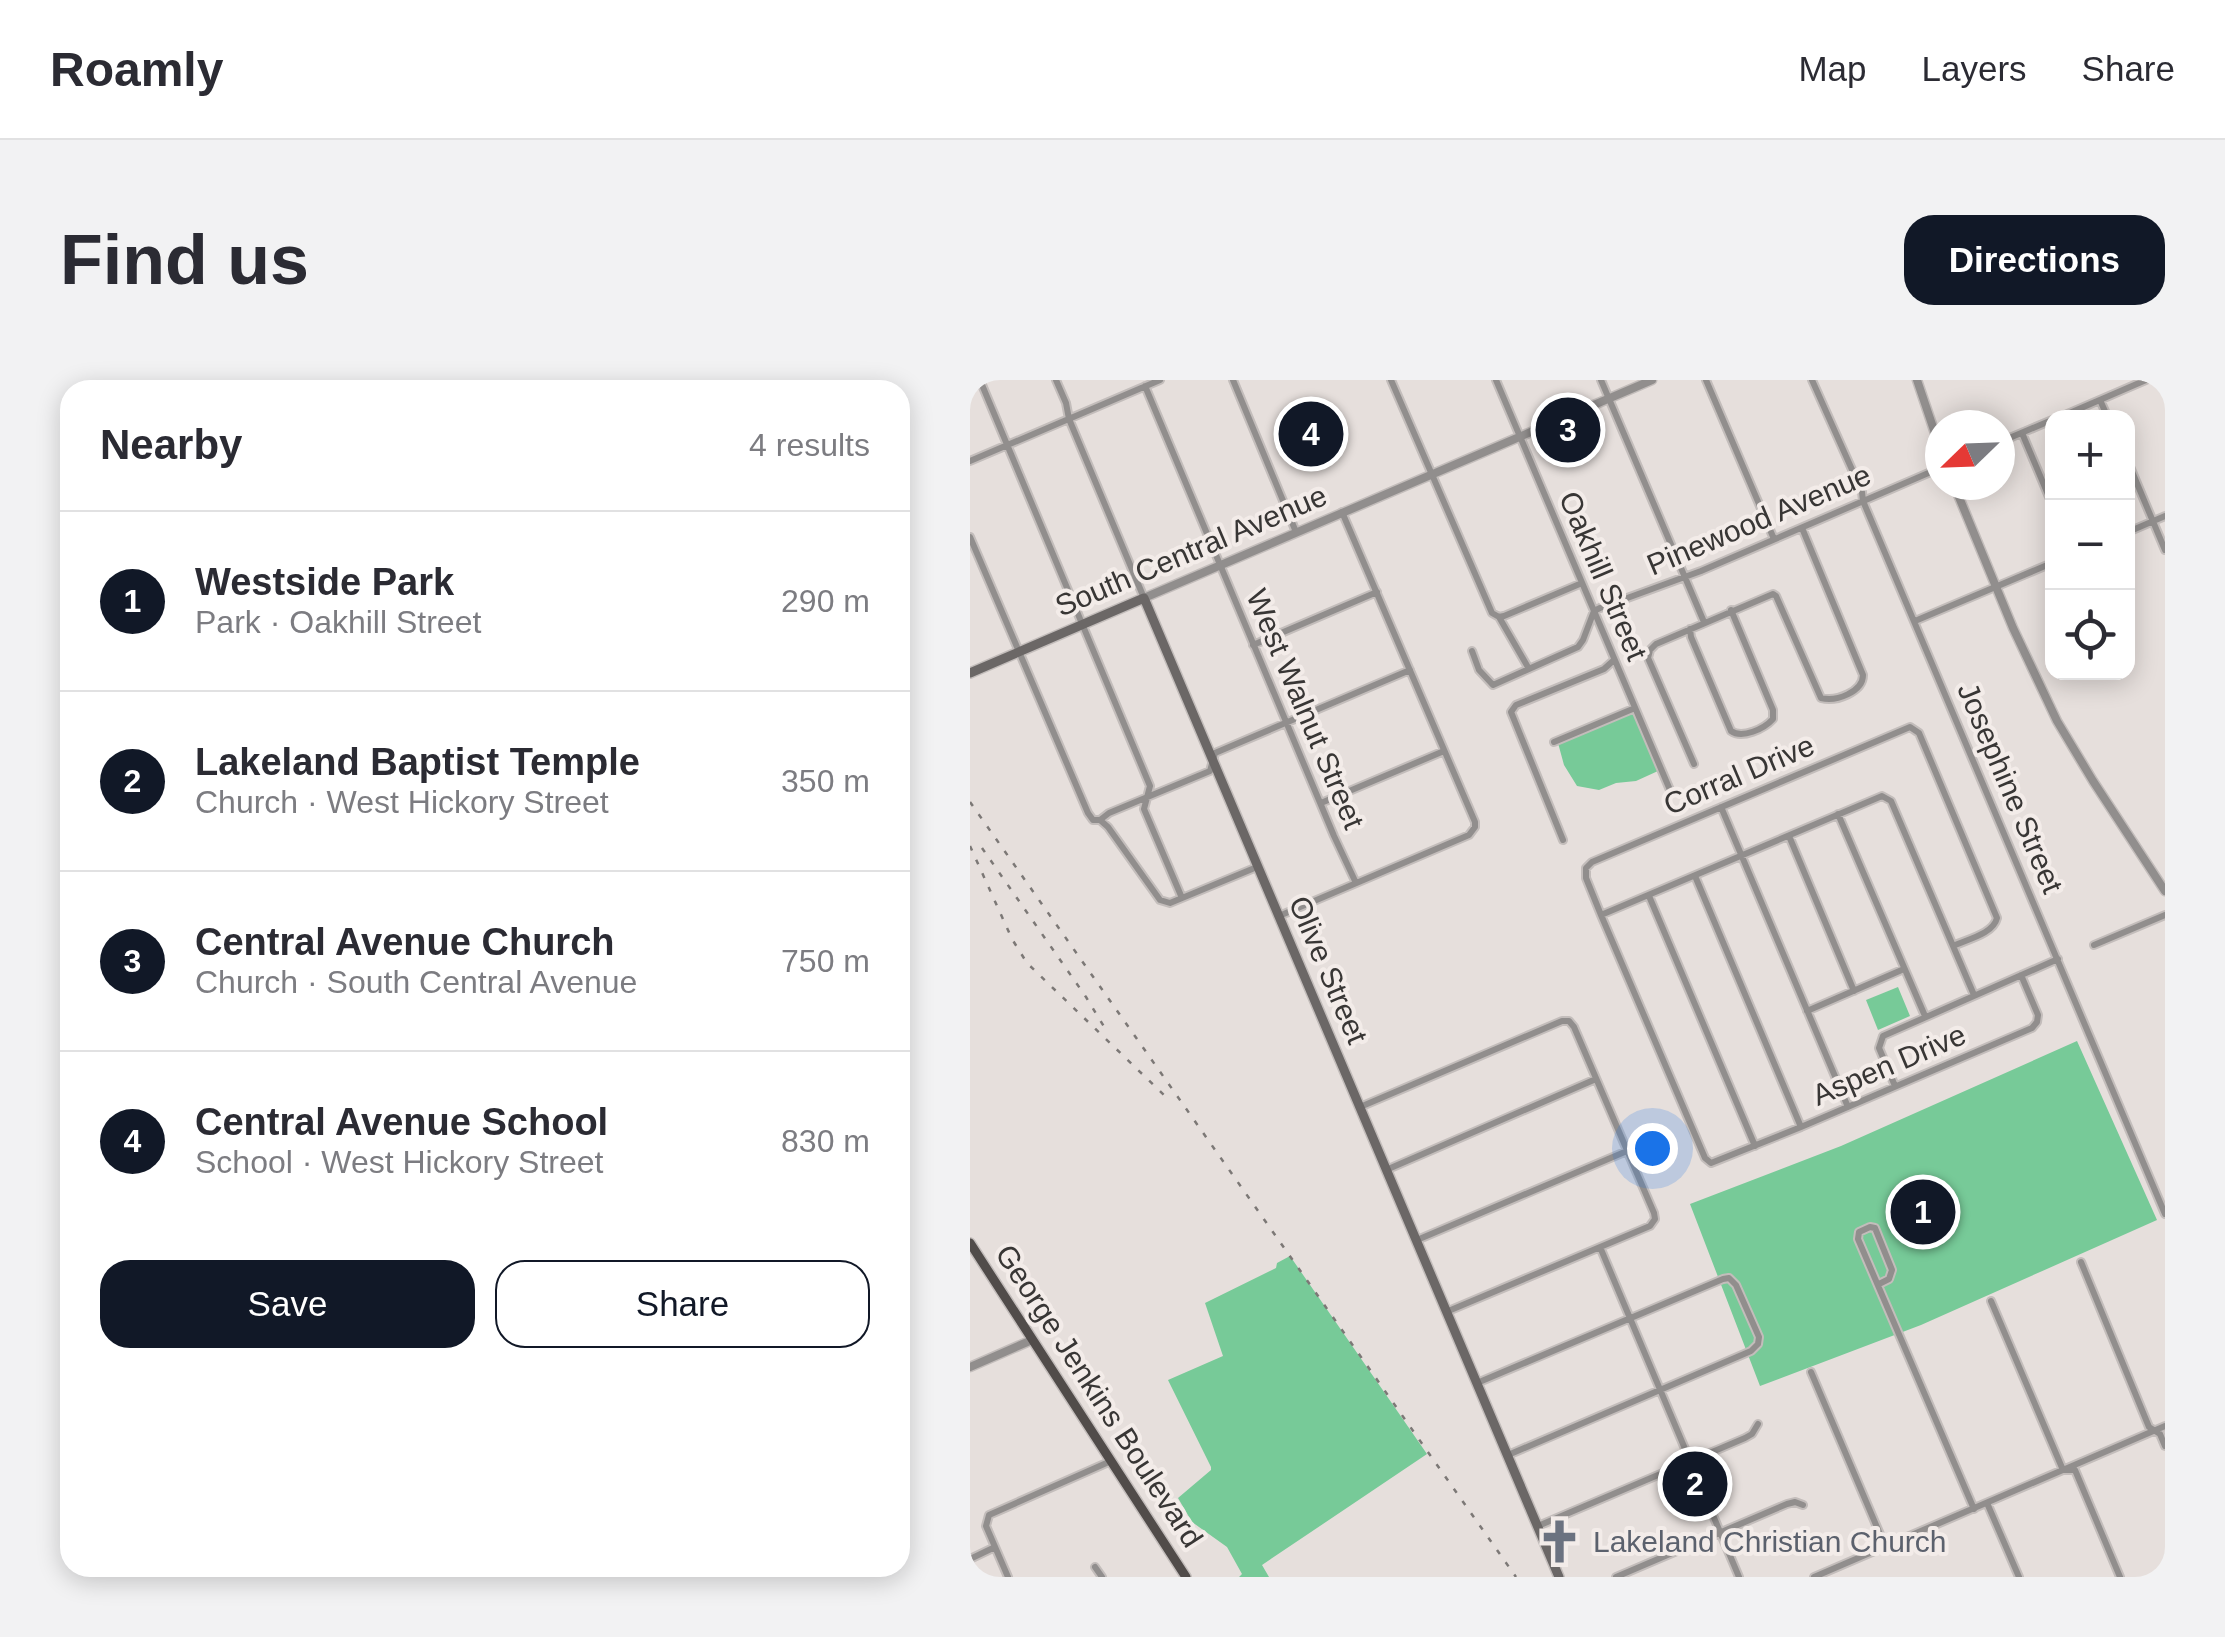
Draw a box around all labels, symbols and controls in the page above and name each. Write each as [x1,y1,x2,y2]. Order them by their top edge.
text: Roamly [50,43,223,96]
text: Map [1798,49,1867,88]
text: Layers [1922,49,2027,88]
text: Share [2082,49,2175,88]
button: Directions [1904,215,2165,305]
text: Find us [60,221,309,299]
pin: 3 [1536,392,1600,468]
pin: 4 [1278,397,1344,472]
north arrow [1925,410,2015,500]
map controls [2045,410,2135,680]
button: + [2045,410,2135,500]
text: Nearby [100,421,242,468]
text: 4 results [749,427,870,463]
street label: Pinewood Avenue [1642,458,1876,582]
street label: South Central Avenue [1050,478,1331,623]
street label: Oakhill Street [1553,486,1654,666]
button: − [2045,500,2135,590]
text: Westside Park [195,561,454,603]
text: 1 [124,583,141,619]
text: 290 m [781,583,870,619]
street label: West Walnut Street [1240,584,1371,834]
button: locate [2045,590,2135,680]
text: Park · Oakhill Street [195,604,481,640]
street label: Josephine Street [1951,678,2070,898]
street label: Corral Drive [1659,728,1819,821]
text: Lakeland Baptist Temple [195,741,640,783]
text: 2 [124,763,141,799]
text: 350 m [781,763,870,799]
text: Church · West Hickory Street [195,784,609,820]
street label: Olive Street [1283,891,1375,1049]
text: Central Avenue Church [195,921,614,963]
text: 3 [124,943,141,979]
text: 750 m [781,943,870,979]
text: Church · South Central Avenue [195,964,637,1000]
street label: Aspen Drive [1807,1017,1970,1112]
text: Central Avenue School [195,1101,608,1143]
text: 4 [124,1123,141,1159]
text: 830 m [781,1123,870,1159]
your location [1627,1123,1678,1174]
text: School · West Hickory Street [195,1144,603,1180]
pin: 1 [1890,1174,1956,1250]
street label: George Jenkins Boulevard [989,1238,1210,1553]
button: Save [100,1260,475,1348]
button: Share [495,1260,870,1348]
pin: 2 [1662,1446,1728,1522]
church icon: Lakeland Christian Church [1536,1518,1584,1566]
place label: Lakeland Christian Church [1593,1525,1947,1558]

